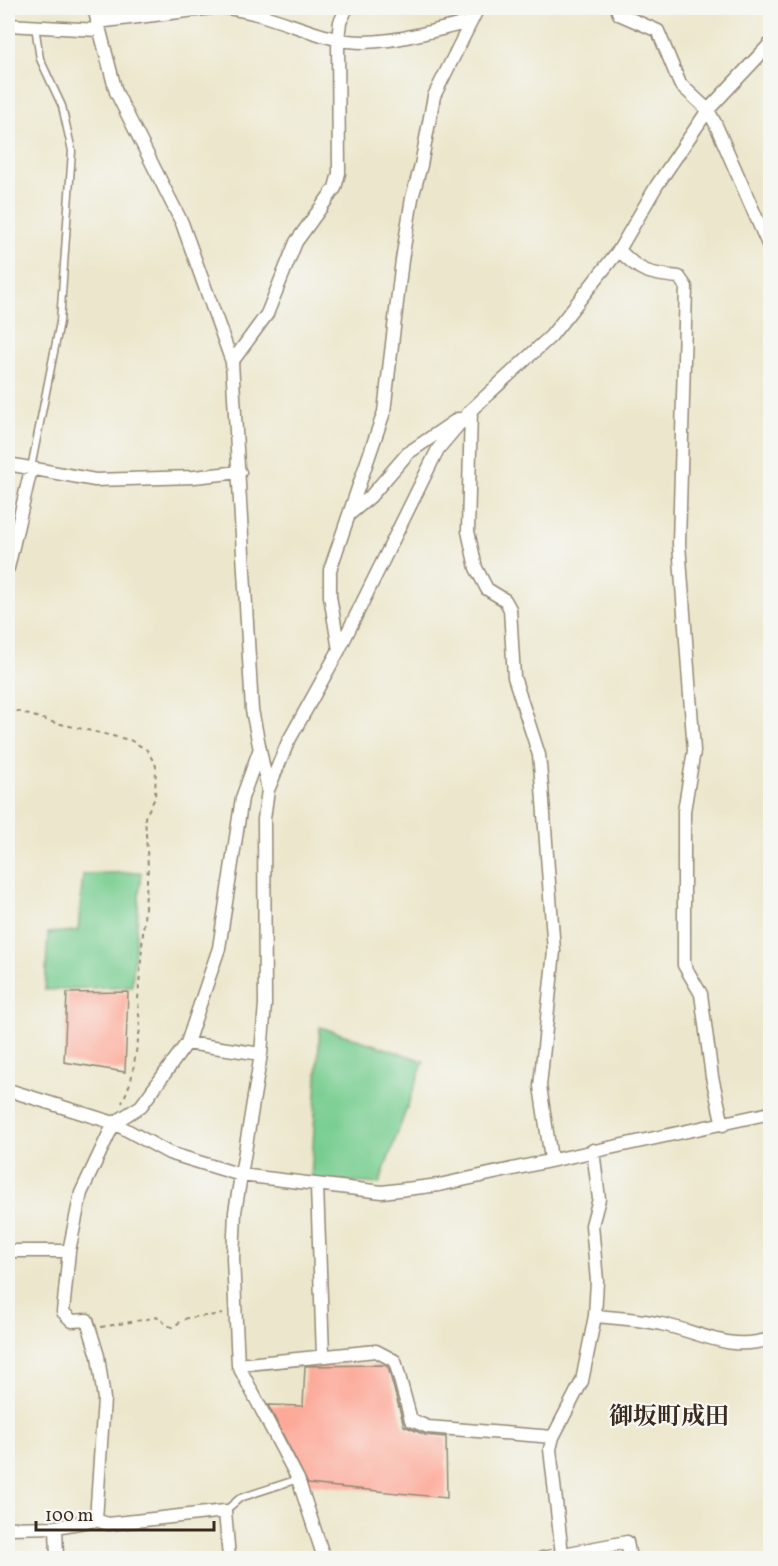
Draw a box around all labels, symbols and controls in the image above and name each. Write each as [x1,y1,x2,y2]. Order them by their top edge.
district label: 御坂町成田 [609,1401,729,1435]
scale bar [36,1494,214,1532]
text: 100 m [45,1504,94,1529]

